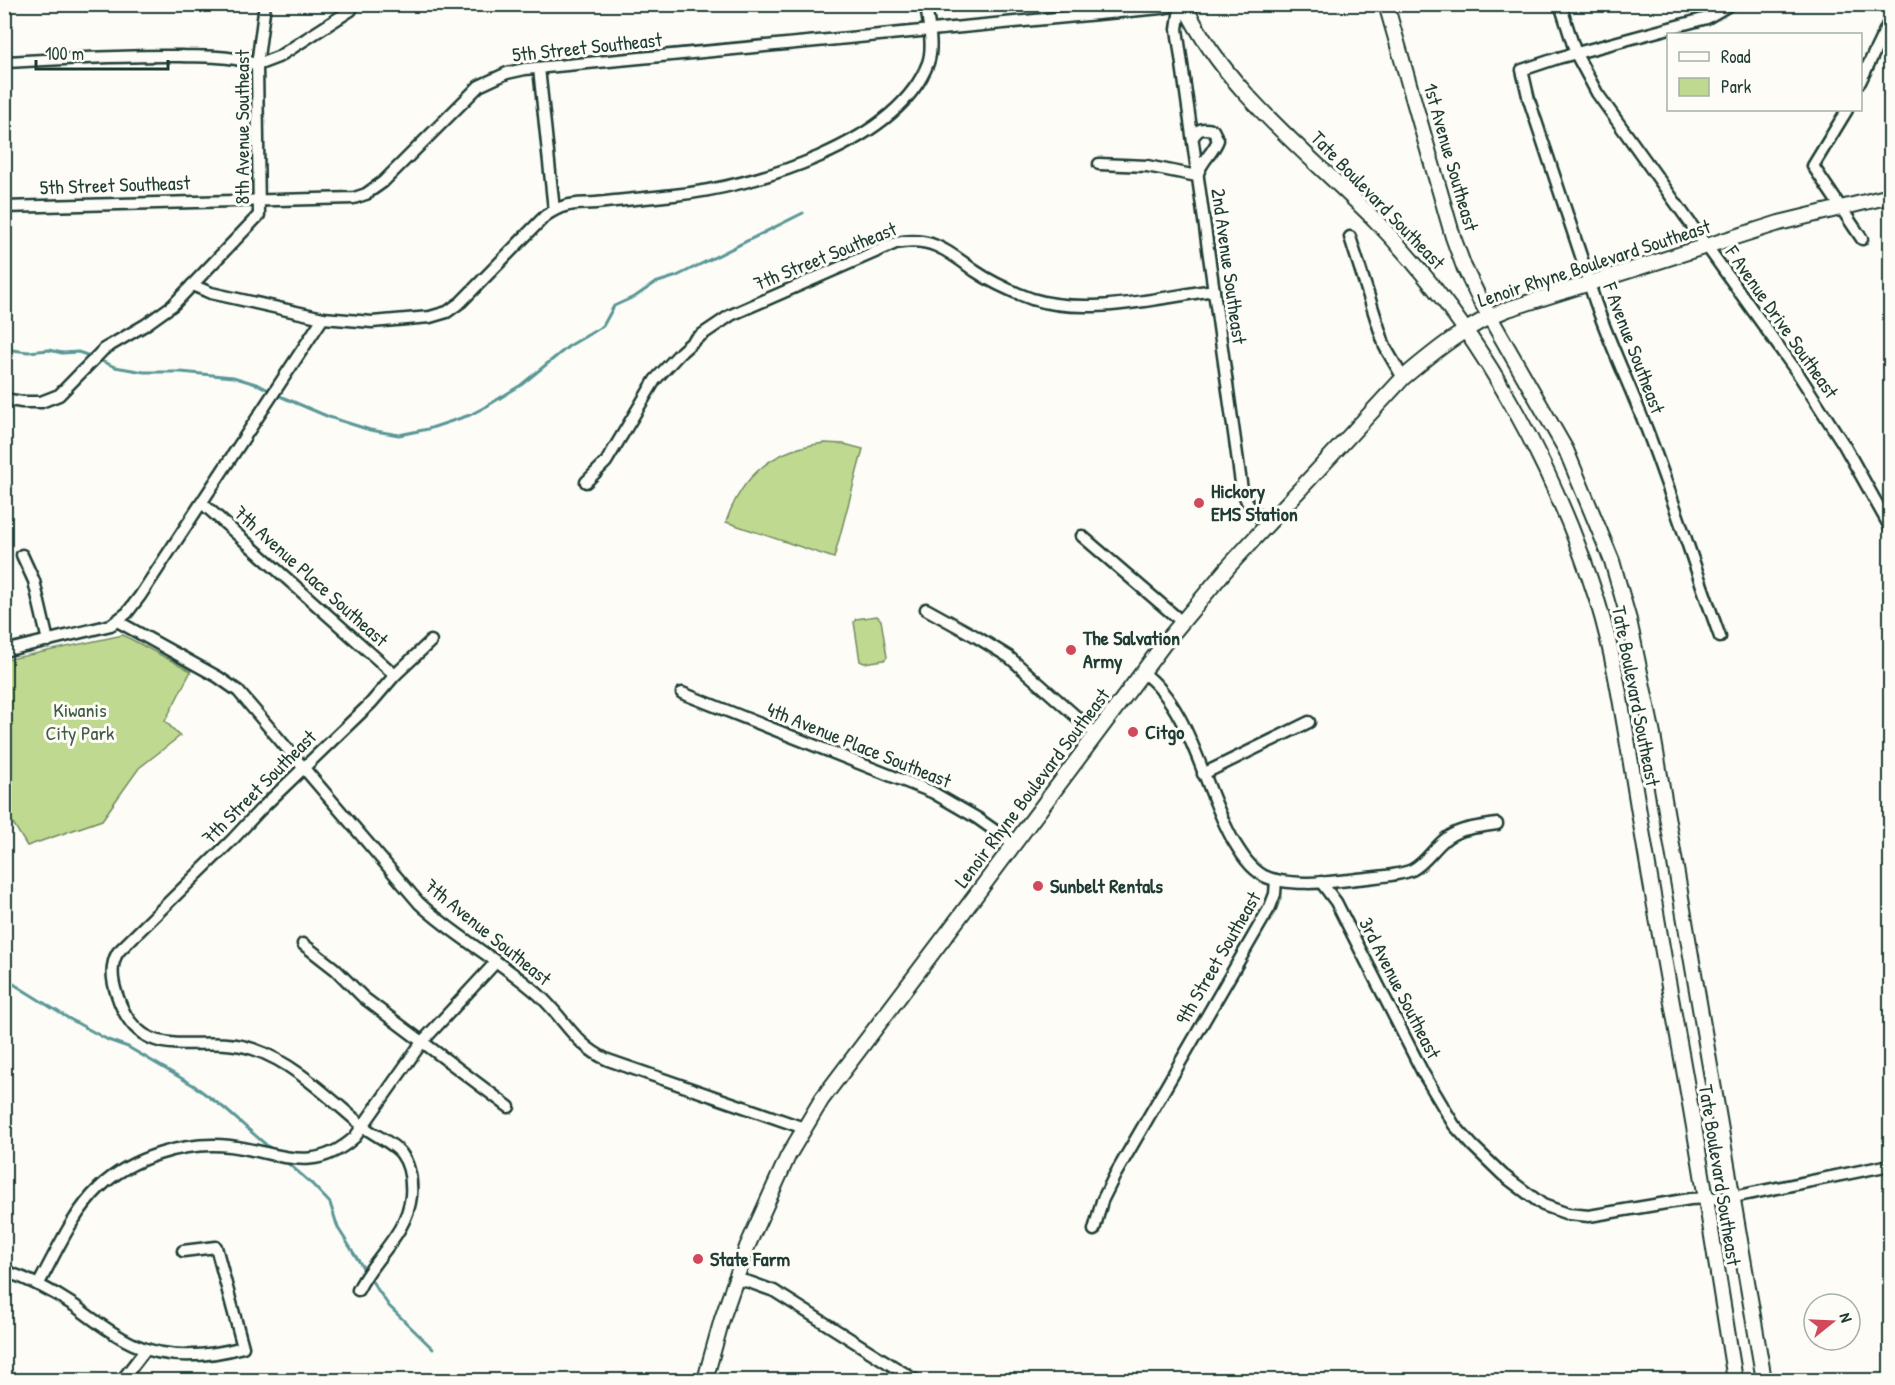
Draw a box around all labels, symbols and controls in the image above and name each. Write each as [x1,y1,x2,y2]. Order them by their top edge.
street label: 5th Street Southeast [511,25,664,68]
scale bar [36,33,168,71]
legend [1667,33,1862,111]
text: 100 m [45,41,84,66]
text: Road [1721,44,1751,69]
street label: 8th Avenue Southeast [228,49,255,204]
text: Park [1721,74,1752,99]
street label: 1st Avenue Southeast [1417,80,1486,235]
street label: Tate Boulevard Southeast [1305,124,1452,276]
street label: 5th Street Southeast [39,168,192,201]
street label: 2nd Avenue Southeast [1205,186,1254,347]
street label: Lenoir Rhyne Boulevard Southeast [1474,212,1715,313]
street label: 7th Street Southeast [749,214,901,296]
street label: F Avenue Drive Southeast [1719,239,1846,404]
street label: F Avenue Southeast [1597,277,1672,418]
place label: Hickory EMS Station [1211,477,1298,527]
marker: Hickory EMS Station [1192,496,1206,510]
street label: 7th Avenue Place Southeast [228,499,395,653]
street label: Tate Boulevard Southeast [1606,604,1667,789]
place label: The Salvation Army [1082,624,1180,675]
marker: The Salvation Army [1064,643,1078,657]
street label: Lenoir Rhyne Boulevard Southeast [948,682,1116,893]
street label: 4th Avenue Place Southeast [763,695,956,794]
park label: Kiwanis City Park [46,696,114,746]
place label: Citgo [1145,718,1184,746]
street label: 7th Street Southeast [195,723,323,850]
marker: Citgo [1126,725,1140,739]
street label: 7th Avenue Southeast [419,872,558,992]
place label: Sunbelt Rentals [1050,872,1163,899]
marker: Sunbelt Rentals [1031,879,1045,893]
street label: 9th Street Southeast [1169,885,1267,1029]
street label: 3rd Avenue Southeast [1353,912,1448,1064]
street label: Tate Boulevard Southeast [1693,1082,1748,1268]
place label: State Farm [710,1245,790,1272]
marker: State Farm [691,1252,705,1266]
north arrow [1802,1292,1862,1352]
text: N [1834,1310,1858,1325]

